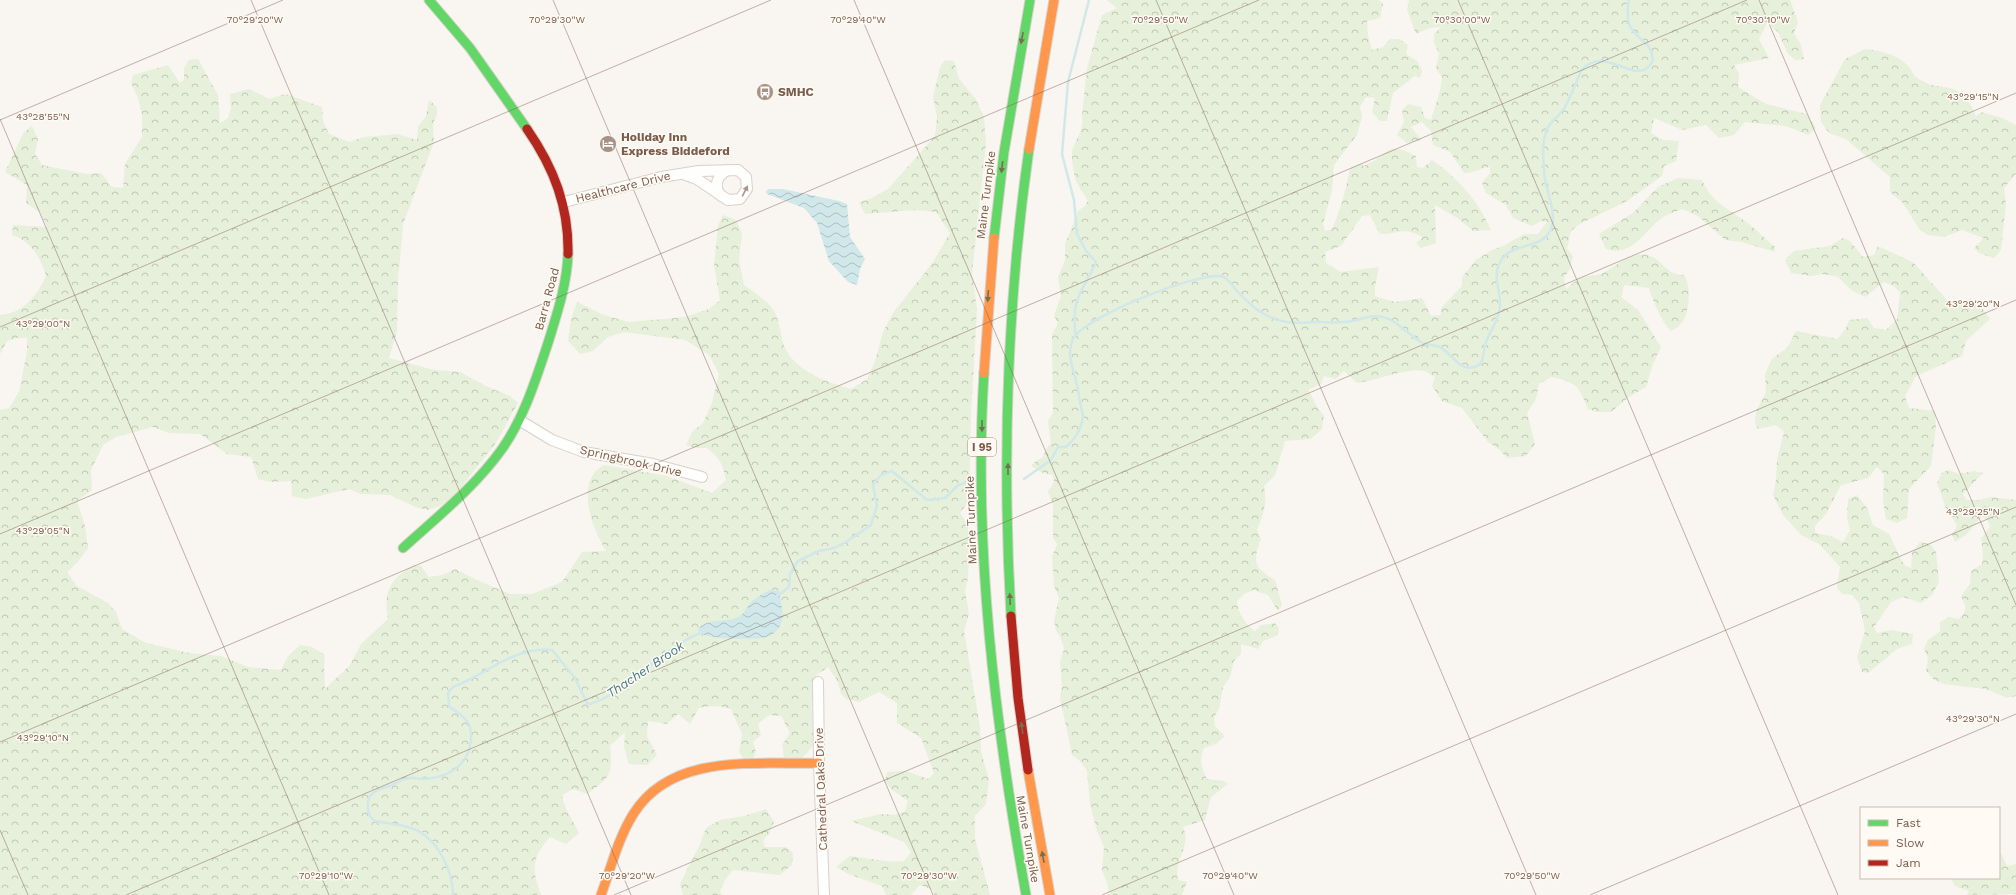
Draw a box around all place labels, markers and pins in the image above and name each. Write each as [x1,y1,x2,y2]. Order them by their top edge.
bus stop icon: SMHC [755,82,775,102]
place label: SMHC [778,85,814,99]
place label: Holiday Inn Express Biddeford [621,130,730,158]
hotel icon: Holiday Inn Express Biddeford [598,134,618,154]

